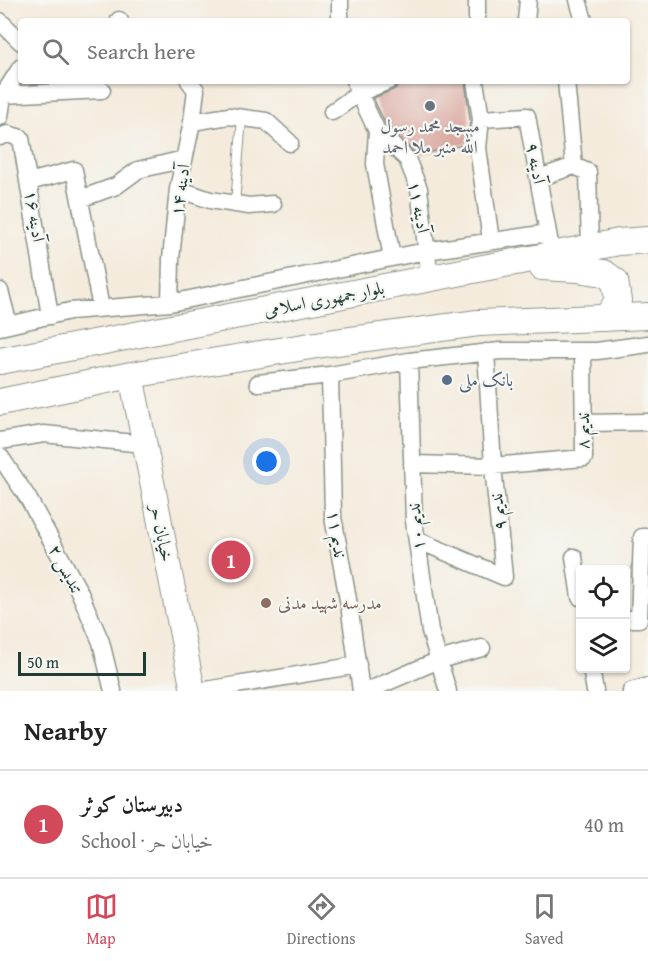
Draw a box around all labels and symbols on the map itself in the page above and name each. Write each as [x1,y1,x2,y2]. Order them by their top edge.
marker: مسجد محمد رسول الله منبر ملا احمد [423,99,437,113]
place label: مسجد محمد رسول الله منبر ملا احمد [380,112,480,160]
street label: آدینه ۹ [519,140,554,188]
street label: آدینه ۱۴ [163,160,197,218]
street label: آدینه ۱۱ [401,179,438,237]
street label: آدینه ۱۶ [18,188,53,246]
street label: بلوار جمهوری اسلامی [261,274,386,323]
place label: بانک ملی [459,366,513,393]
marker: بانک ملی [440,373,454,387]
street label: ندیم ۸ [569,412,599,450]
your location [252,447,281,476]
street label: ندیم ۹ [482,492,516,532]
street label: خیابان حر [143,500,181,564]
street label: ندیم ۱۰ [400,502,434,552]
street label: ندیم ۱۱ [318,509,354,560]
pin: 1 [212,538,250,582]
street label: تندیس ۲ [42,539,91,598]
place label: مدرسه شهید مدنی [278,589,382,616]
marker: مدرسه شهید مدنی [259,596,273,610]
scale bar [18,649,146,676]

